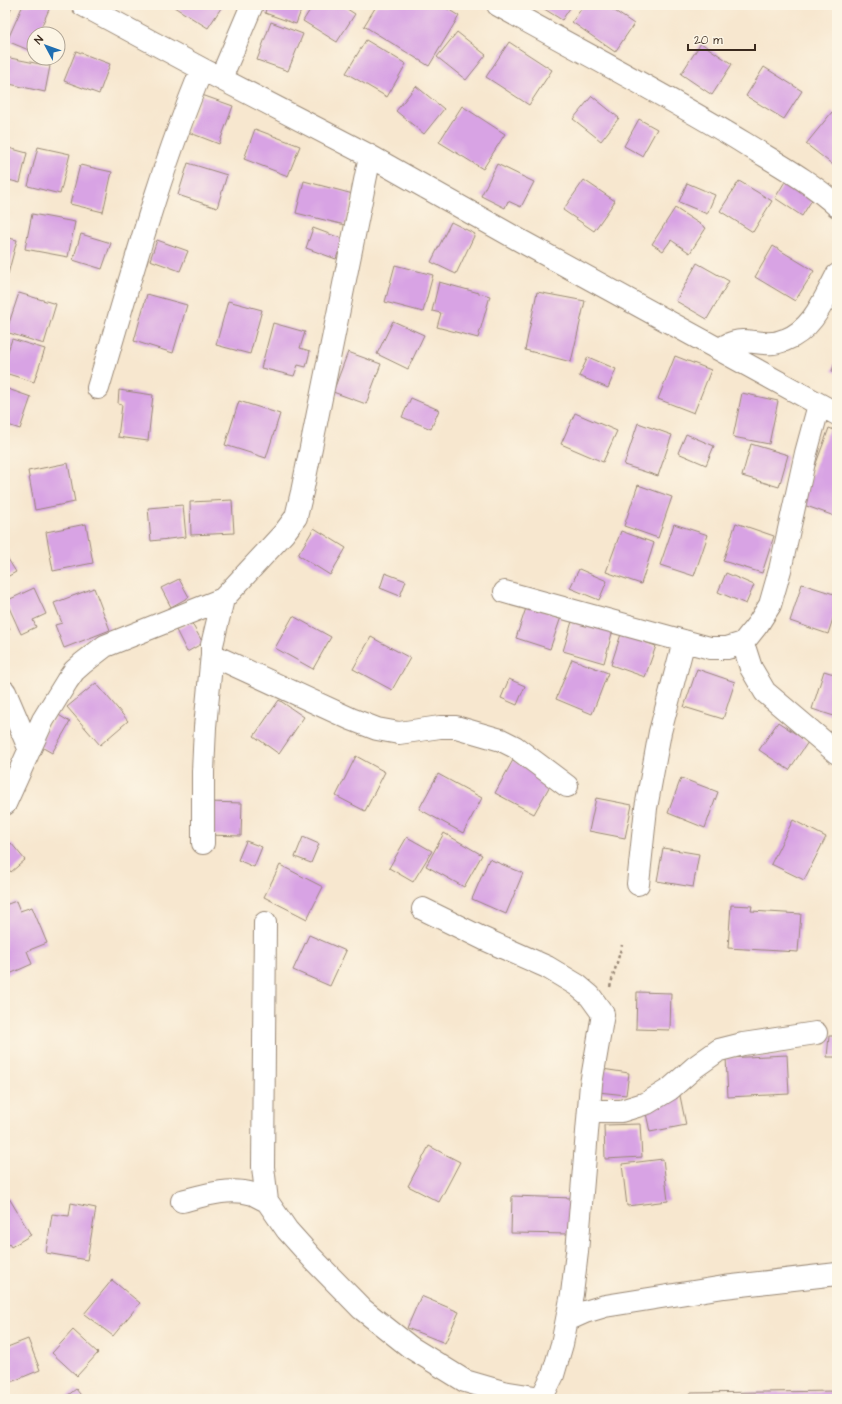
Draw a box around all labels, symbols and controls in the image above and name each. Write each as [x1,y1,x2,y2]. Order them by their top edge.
north arrow [26,26,66,66]
scale bar [688,26,755,52]
text: N [31,32,47,47]
text: 20 m [694,32,723,49]

